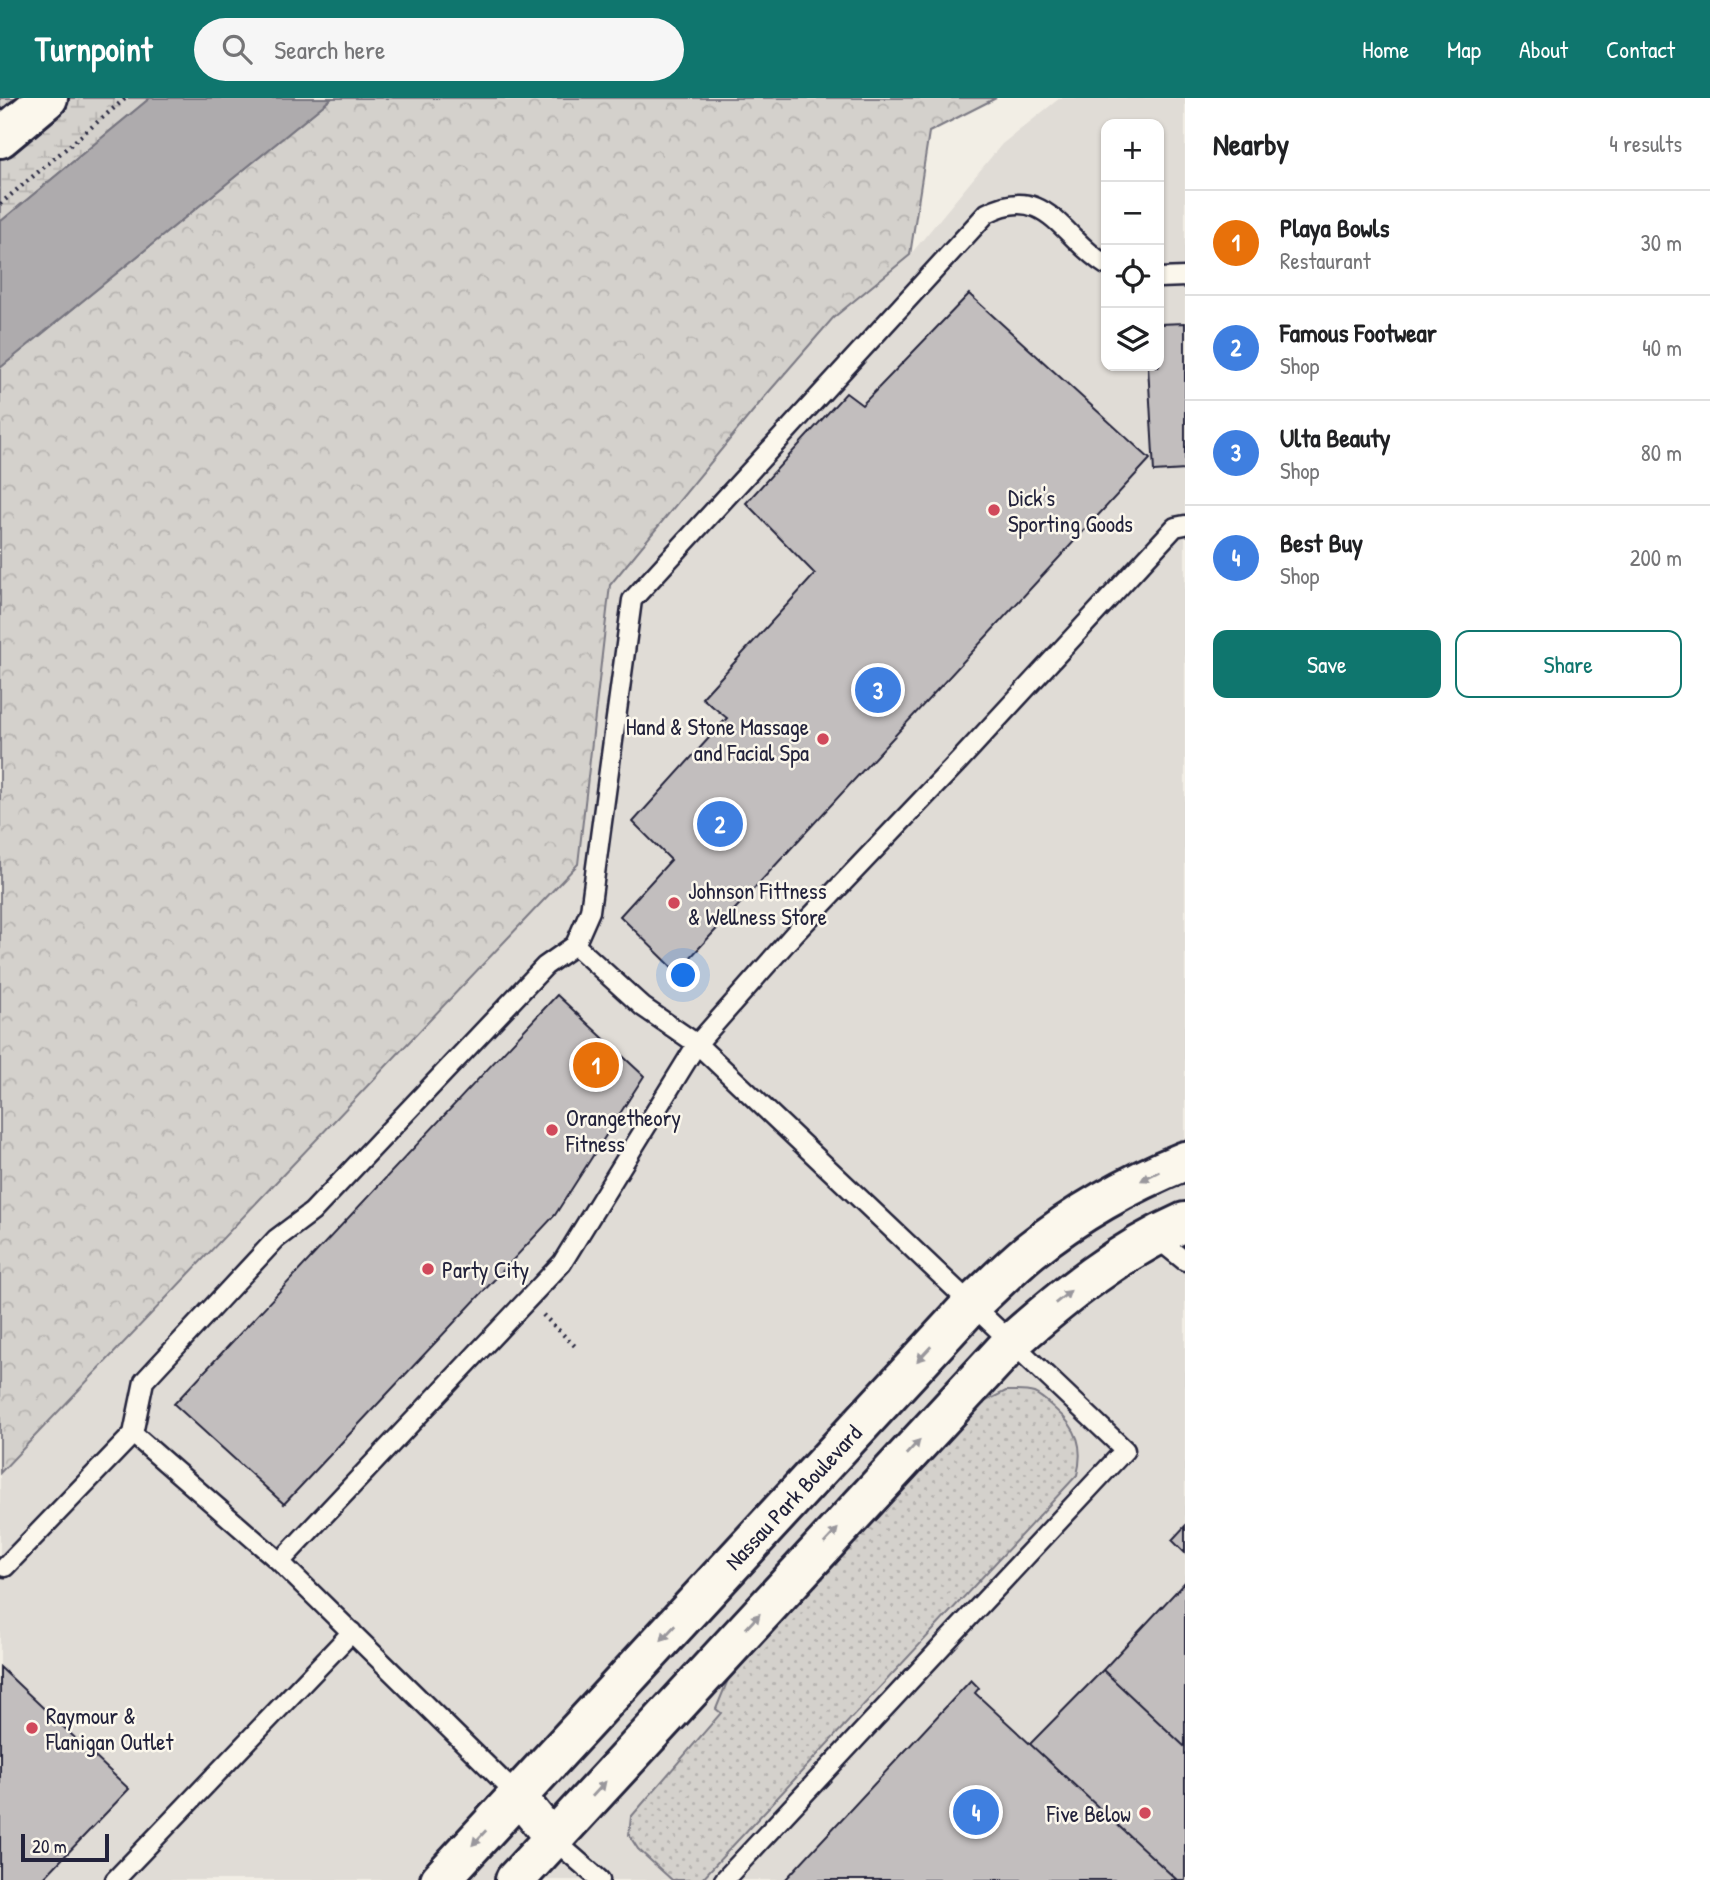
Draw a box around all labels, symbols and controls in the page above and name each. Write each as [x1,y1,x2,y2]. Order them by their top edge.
search box [194,18,684,81]
text: Turnpoint [35,27,152,71]
icon: search [218,30,256,68]
text: Search here [274,32,385,67]
text: Home [1362,33,1409,65]
text: Map [1447,33,1481,65]
text: About [1519,33,1568,65]
text: Contact [1606,33,1675,65]
map controls [1101,119,1164,371]
button: + [1101,119,1164,182]
text: Nearby [1213,124,1289,164]
text: 4 results [1609,128,1682,159]
button: − [1101,182,1164,245]
text: Playa Bowls [1280,210,1389,245]
text: 1 [1232,227,1240,258]
text: 30 m [1640,227,1682,258]
button: locate [1101,245,1164,308]
text: Restaurant [1280,245,1371,276]
button: layers [1101,308,1164,371]
text: Famous Footwear [1280,315,1437,350]
text: 2 [1231,332,1241,363]
text: 40 m [1642,332,1682,363]
text: Shop [1280,350,1319,381]
text: Ulta Beauty [1280,420,1390,455]
text: 3 [1231,437,1241,468]
text: 80 m [1641,437,1682,468]
text: Shop [1280,455,1319,486]
place label: Dick's Sporting Goods [1008,482,1133,539]
marker: Dick's Sporting Goods [986,502,1002,518]
text: Best Buy [1280,525,1363,560]
text: 4 [1232,542,1240,573]
text: 200 m [1630,542,1682,573]
text: Shop [1280,560,1319,591]
button: Save [1213,630,1441,698]
button: Share [1455,630,1682,698]
pin: 3 [855,664,901,716]
place label: Hand & Stone Massage and Facial Spa [626,711,809,768]
marker: Hand & Stone Massage and Facial Spa [815,731,831,747]
pin: 2 [697,798,743,850]
place label: Johnson Fittness & Wellness Store [688,875,827,932]
marker: Johnson Fittness & Wellness Store [666,895,682,911]
your location [666,958,700,992]
pin: 1 [573,1039,619,1091]
place label: Orangetheory Fitness [565,1102,681,1159]
marker: Orangetheory Fitness [544,1122,560,1138]
one-way arrow [1140,1171,1160,1182]
place label: Party City [442,1254,530,1285]
marker: Party City [420,1261,436,1277]
one-way arrow [1054,1290,1072,1305]
one-way arrow [917,1345,933,1362]
street label: Nassau Park Boulevard [718,1418,868,1576]
one-way arrow [905,1439,921,1456]
one-way arrow [823,1527,839,1545]
one-way arrow [744,1613,760,1630]
one-way arrow [660,1624,676,1642]
place label: Raymour & Flanigan Outlet [45,1700,174,1757]
marker: Raymour & Flanigan Outlet [24,1720,40,1736]
one-way arrow [591,1780,607,1798]
pin: 4 [953,1786,999,1838]
place label: Five Below [1046,1798,1131,1829]
marker: Five Below [1137,1805,1153,1821]
one-way arrow [471,1829,487,1847]
scale bar [21,1831,108,1863]
text: 20 m [32,1833,67,1859]

